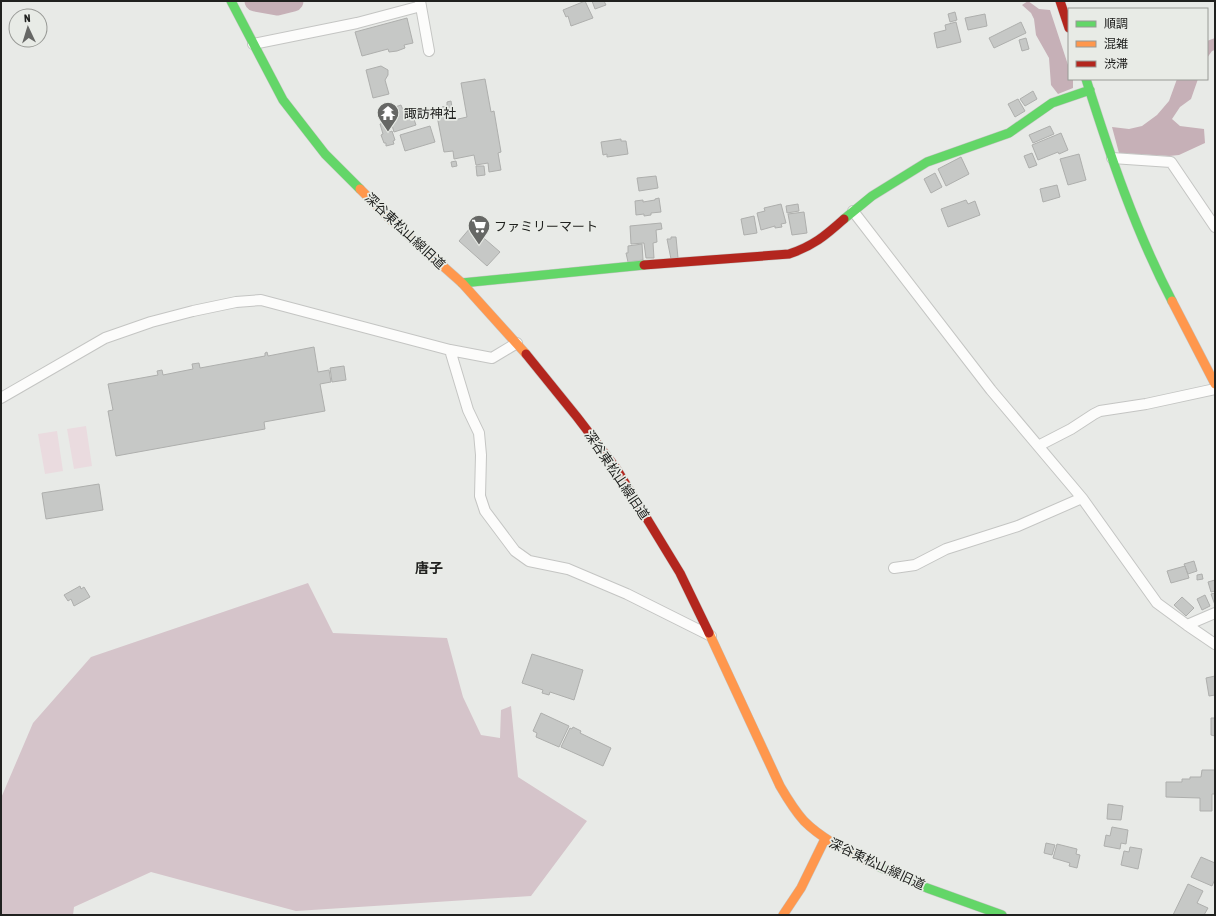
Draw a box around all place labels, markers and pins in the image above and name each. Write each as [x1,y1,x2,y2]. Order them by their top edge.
temple icon: 諏訪神社 [375,100,401,133]
place label: 諏訪神社 [404,106,456,121]
supermarket icon: ファミリーマート [466,213,492,246]
place label: ファミリーマート [494,219,598,234]

